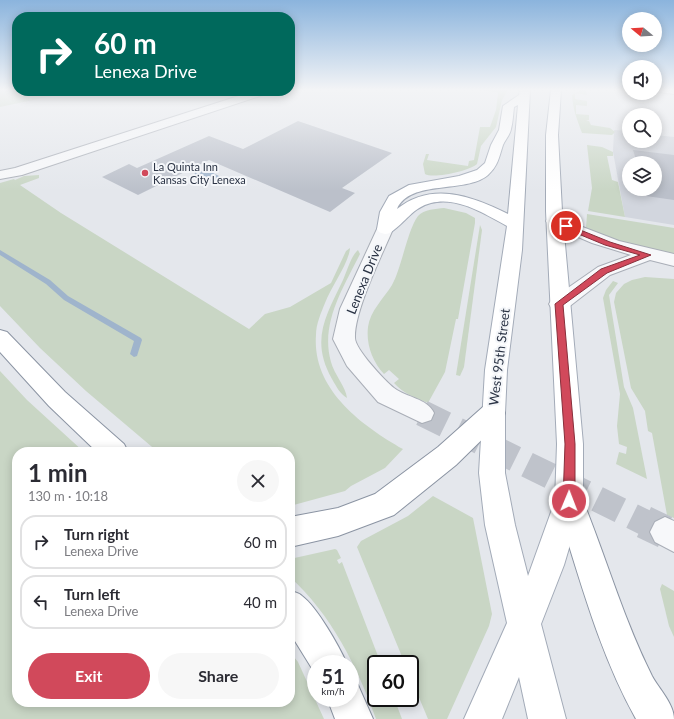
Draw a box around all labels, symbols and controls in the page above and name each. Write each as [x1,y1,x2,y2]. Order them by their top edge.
north arrow [622,12,662,52]
map controls [622,12,662,196]
text: 60 m [94,26,157,60]
icon: right [28,28,80,80]
text: Lenexa Drive [94,60,197,82]
button: sound [622,60,662,100]
button: search [622,108,662,148]
button: layers [622,156,662,196]
place label: La Quinta Inn Kansas City Lenexa [153,160,246,186]
marker: La Quinta Inn Kansas City Lenexa [140,168,150,178]
pin [549,209,583,243]
icon: arrive [555,215,577,237]
street label: Lenexa Drive [343,241,385,316]
street label: West 95th Street [485,307,513,406]
text: 1 min [28,458,88,487]
button: close [237,460,279,502]
position arrow [548,480,590,522]
text: 130 m · 10:18 [28,488,108,504]
text: Turn right [64,525,129,543]
icon: right [30,531,52,553]
text: 60 m [243,533,277,551]
text: Lenexa Drive [64,543,138,559]
text: Turn left [64,585,120,603]
icon: left [30,591,52,613]
text: 40 m [243,593,277,611]
text: Lenexa Drive [64,603,138,619]
button: Exit [28,653,150,699]
button: Share [158,653,279,699]
speed limit sign: 60 [367,655,419,707]
text: 51 [321,664,345,688]
text: km/h [321,685,345,697]

